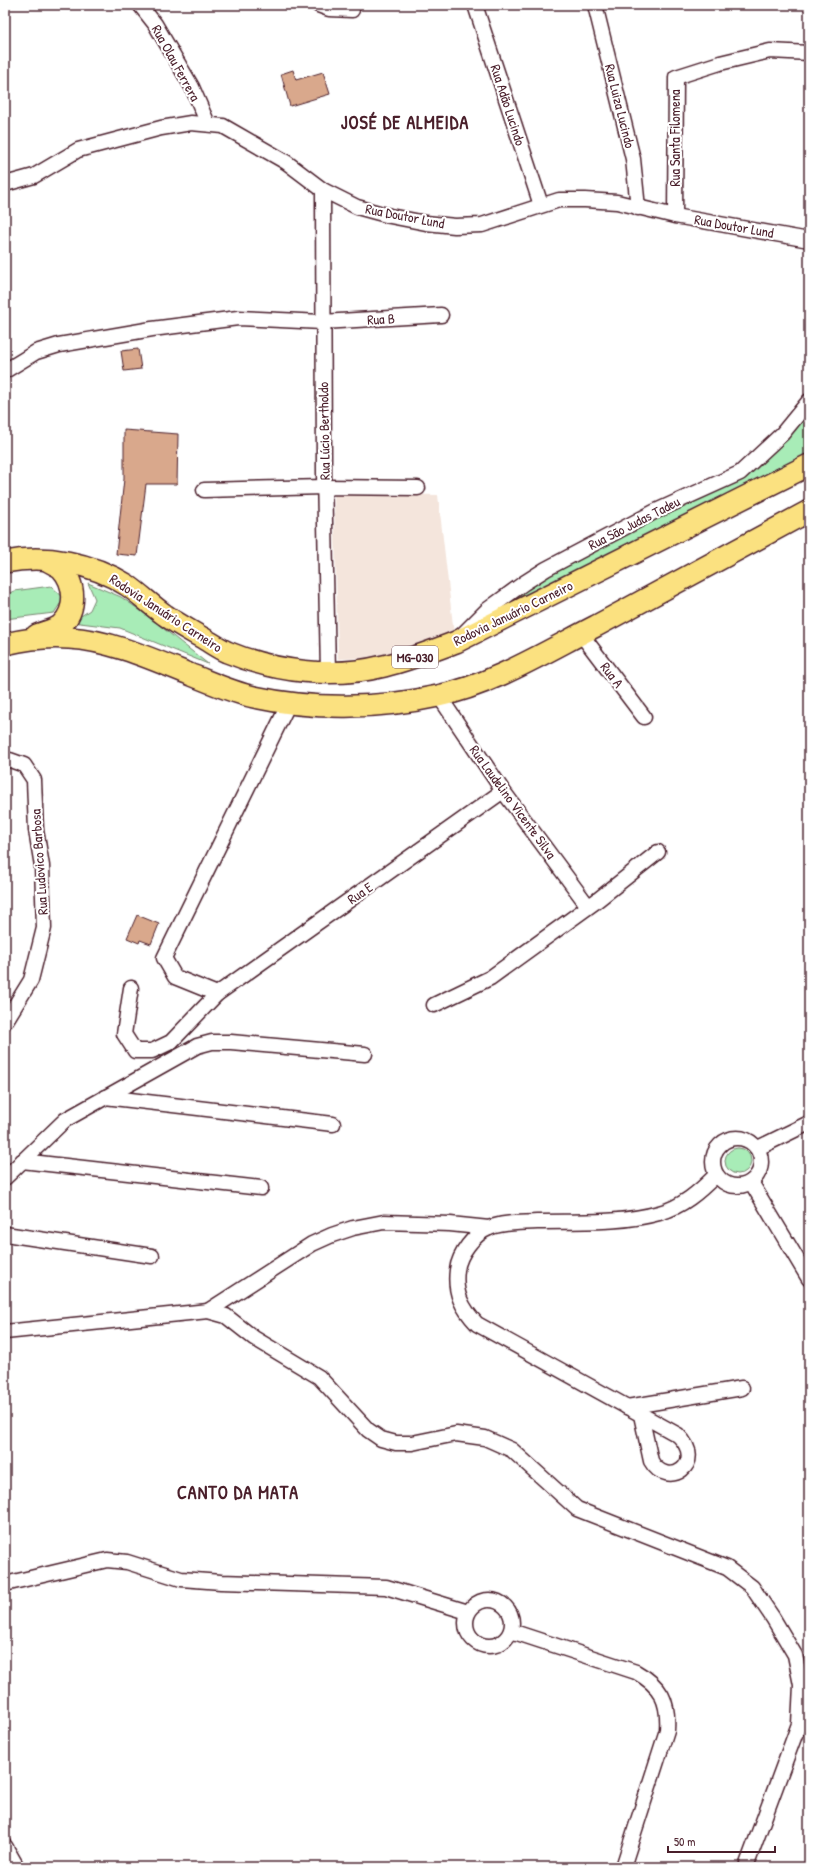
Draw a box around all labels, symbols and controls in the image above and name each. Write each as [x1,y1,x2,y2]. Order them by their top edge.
street label: Rua Olau Ferrera [148,21,205,105]
street label: Rua Adão Lucindo [486,62,531,148]
street label: Rua Luiza Lucindo [601,62,640,150]
street label: Rua Santa Filomena [665,89,684,187]
district label: JOSÉ DE ALMEIDA [341,110,469,135]
street label: Rua Doutor Lund [364,199,447,233]
street label: Rua Doutor Lund [693,209,776,242]
street label: Rua B [367,308,395,329]
street label: Rua Lúcio Bertholdo [313,381,334,480]
street label: Rua São Judas Tadeu [585,491,683,554]
street label: Rodovia Januário Carneiro [106,569,227,656]
street label: Rodovia Januário Carneiro [450,575,576,650]
road number: MG-030 [392,646,438,668]
street label: Rua A [597,658,628,692]
street label: Rua Laudelino Vicente Silva [466,741,561,863]
street label: Rua Ludovico Barbosa [25,808,52,916]
street label: Rua E [343,877,376,908]
district label: CANTO DA MATA [177,1480,299,1505]
scale bar [668,1828,775,1854]
text: 50 m [674,1833,695,1850]

